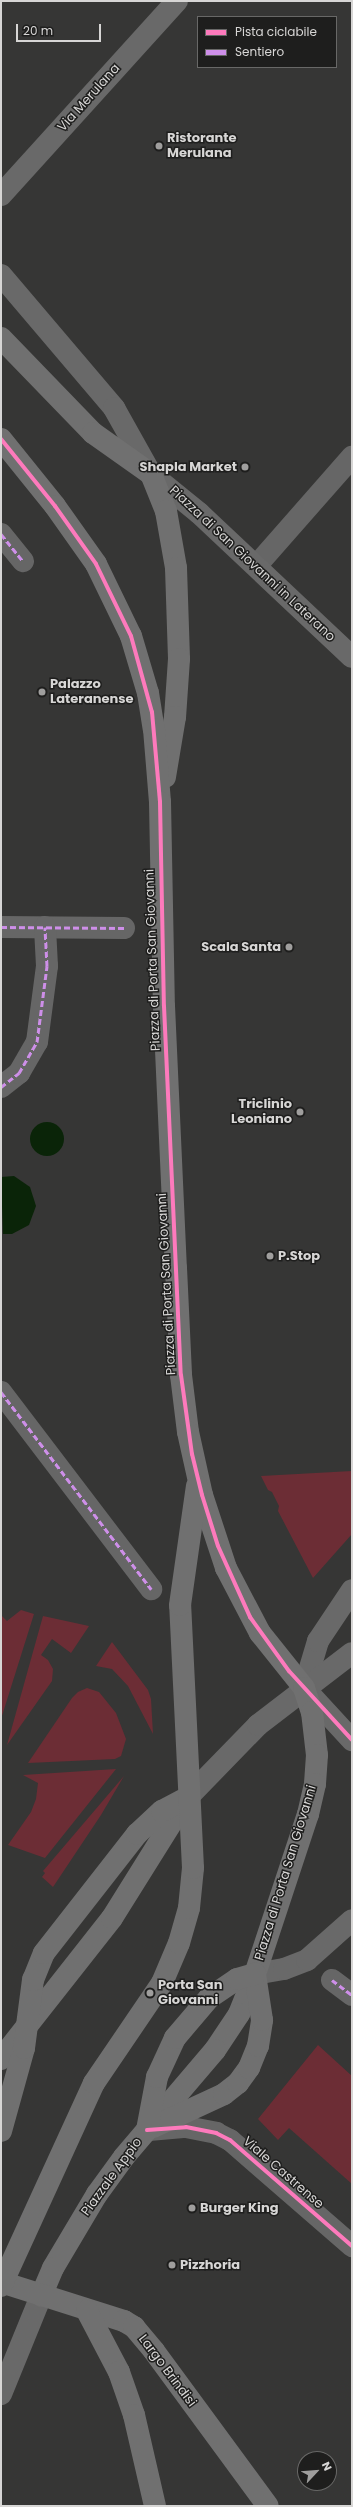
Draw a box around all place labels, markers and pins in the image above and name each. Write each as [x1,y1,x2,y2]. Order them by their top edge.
place label: Ristorante Merulana [167,131,237,162]
marker: Ristorante Merulana [154,141,164,151]
place label: Shapla Market [140,459,237,475]
marker: Shapla Market [240,462,250,472]
place label: Palazzo Lateranense [50,677,133,708]
marker: Palazzo Lateranense [37,687,47,697]
place label: Scala Santa [201,939,281,955]
marker: Scala Santa [284,942,294,952]
place label: Triclinio Leoniano [231,1097,292,1128]
marker: Triclinio Leoniano [295,1107,305,1117]
place label: P.Stop [278,1248,320,1264]
marker: P.Stop [265,1251,275,1261]
place label: Porta San Giovanni [158,1978,222,2009]
marker: Porta San Giovanni [145,1988,155,1998]
place label: Burger King [200,2200,279,2216]
marker: Burger King [187,2203,197,2213]
place label: Pizzhoria [180,2257,240,2273]
marker: Pizzhoria [167,2260,177,2270]

